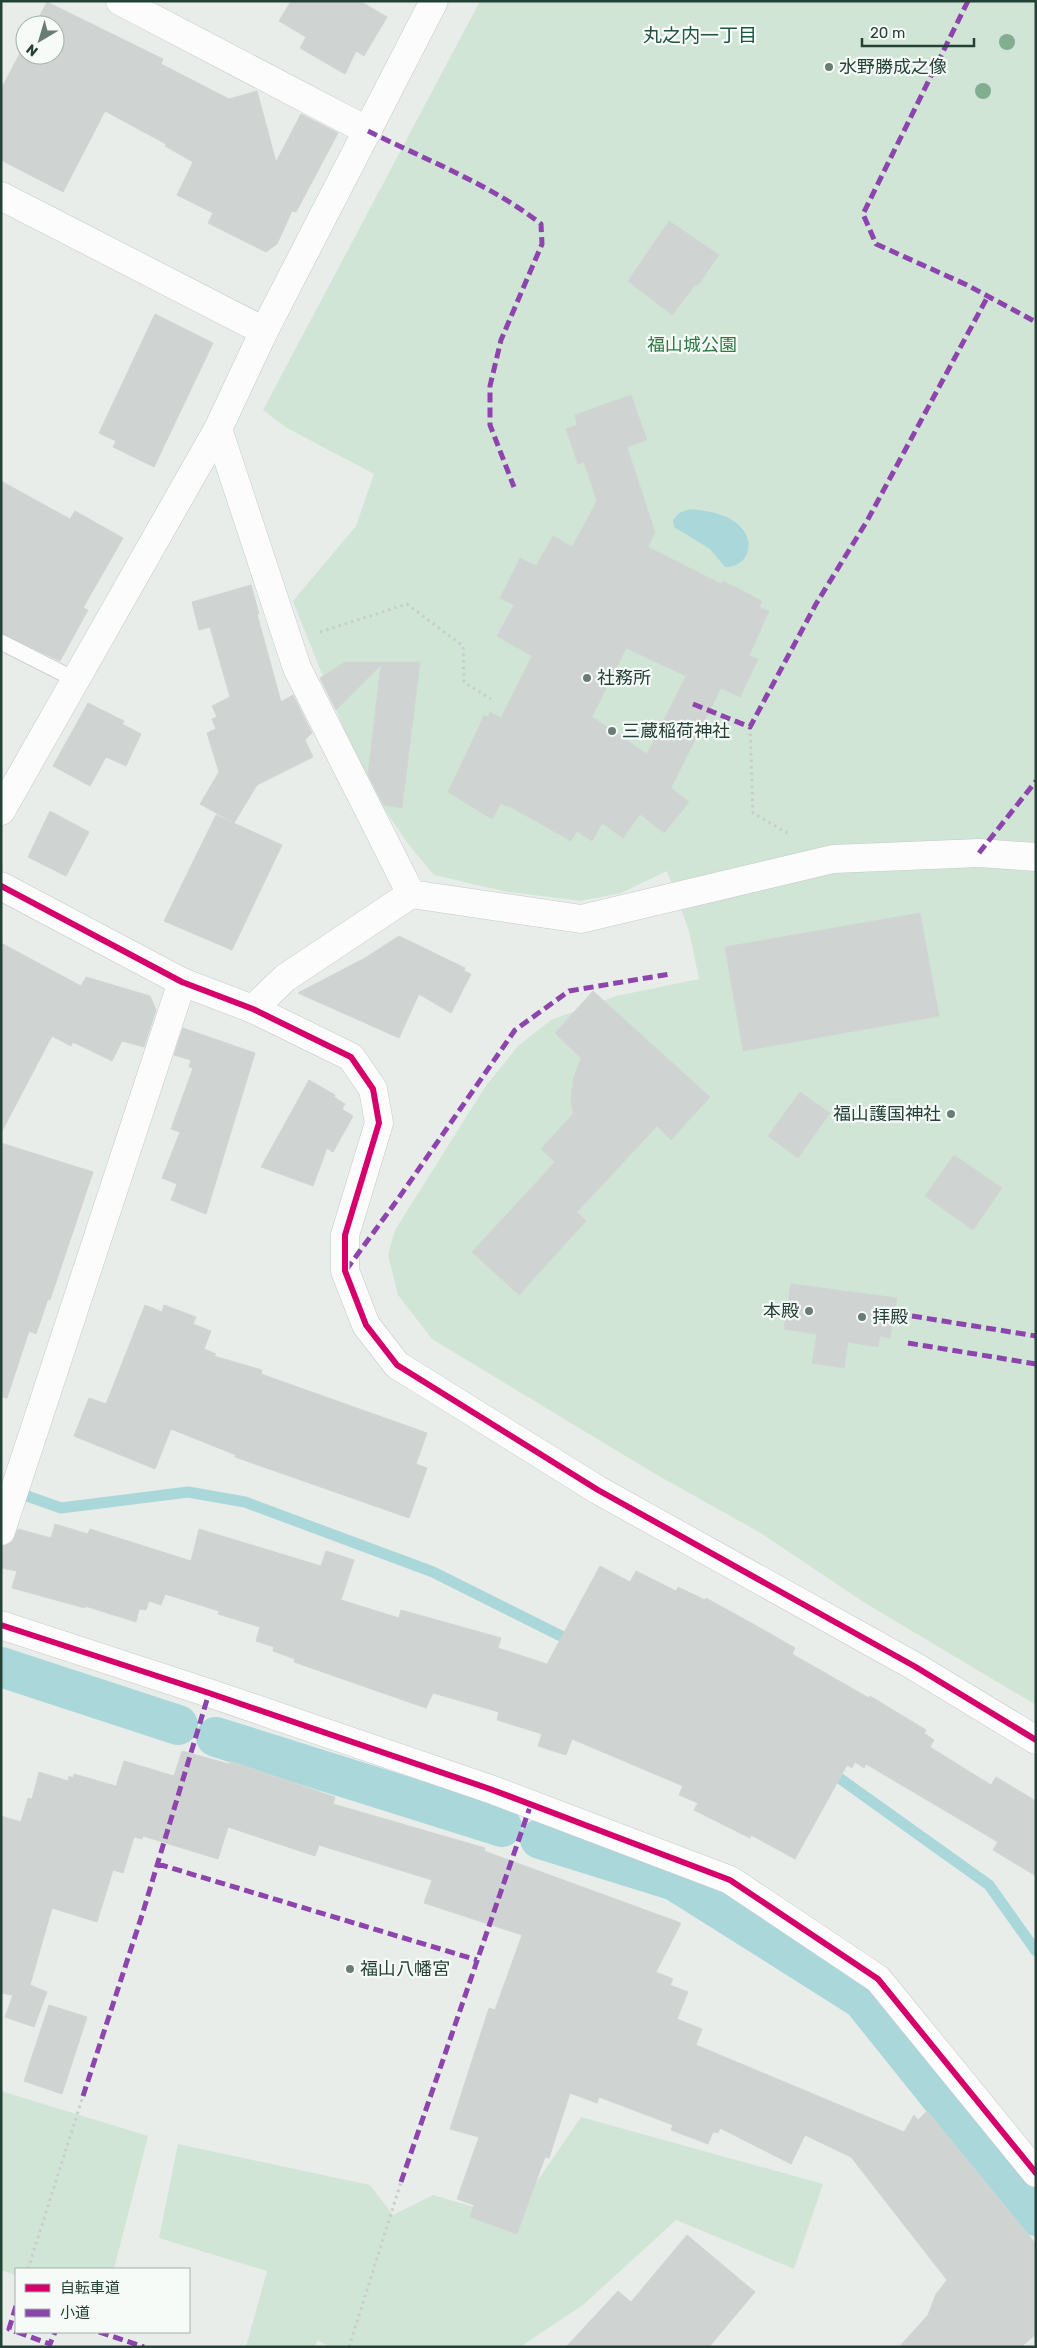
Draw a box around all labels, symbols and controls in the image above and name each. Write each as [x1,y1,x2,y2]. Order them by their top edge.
north arrow [15,15,65,65]
scale bar [862,15,974,47]
district label: 丸之内一丁目 [643,24,757,47]
text: 20 m [870,24,905,42]
text: N [23,40,42,60]
place label: 水野勝成之像 [839,56,947,78]
marker: 水野勝成之像 [823,61,835,73]
park label: 福山城公園 [647,334,737,356]
place label: 社務所 [597,667,651,689]
marker: 社務所 [581,672,593,684]
place label: 三蔵稲荷神社 [622,720,730,742]
marker: 三蔵稲荷神社 [606,725,618,737]
place label: 福山護国神社 [833,1103,941,1125]
marker: 福山護国神社 [945,1108,957,1120]
place label: 本殿 [763,1300,799,1322]
marker: 本殿 [803,1305,815,1317]
place label: 拝殿 [872,1306,908,1328]
marker: 拝殿 [856,1311,868,1323]
place label: 福山八幡宮 [360,1958,450,1980]
marker: 福山八幡宮 [344,1963,356,1975]
legend [15,2268,190,2333]
text: 自転車道 [60,2279,120,2297]
text: 小道 [60,2304,90,2322]

